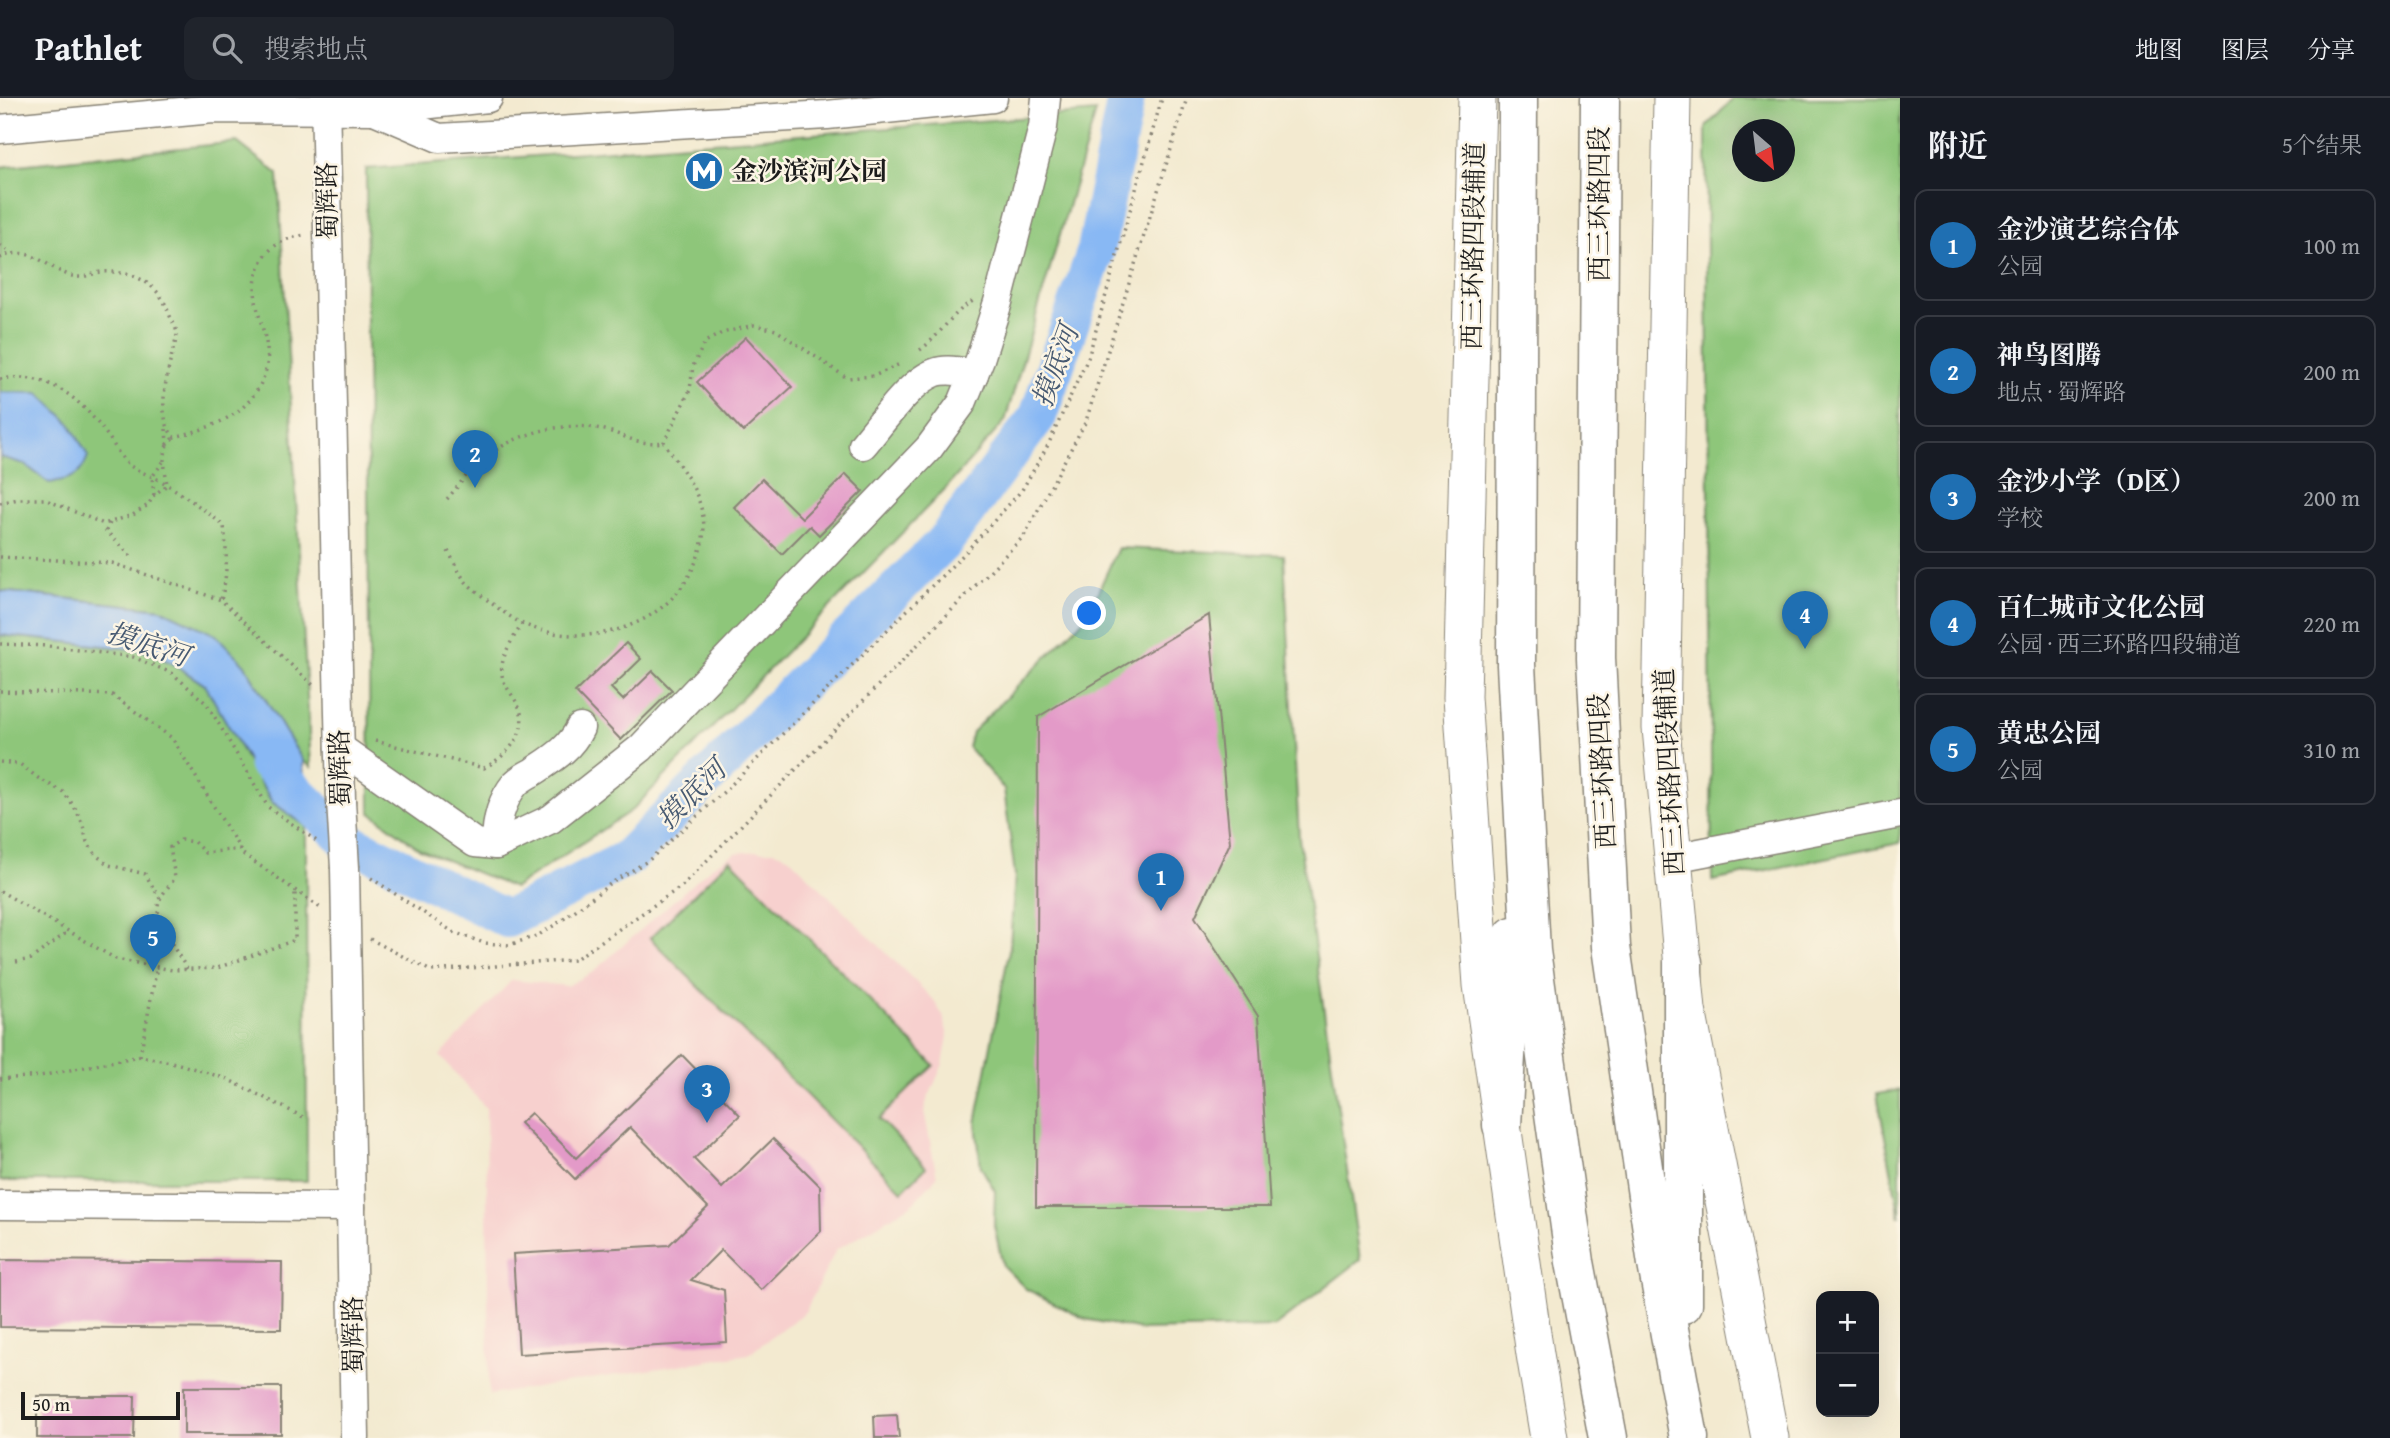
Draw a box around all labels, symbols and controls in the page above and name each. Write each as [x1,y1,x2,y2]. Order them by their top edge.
search box [184,17,674,80]
text: Pathlet [35,24,142,72]
icon: search [208,29,246,67]
text: 搜索地点 [264,29,368,68]
text: 地图 [2135,32,2183,67]
text: 图层 [2221,32,2269,67]
text: 分享 [2307,32,2355,67]
north arrow [1732,119,1795,182]
text: 附近 [1928,123,1988,167]
street label: 西三环路四段 [1579,126,1618,282]
text: 5个结果 [2282,128,2362,161]
street label: 西三环路四段辅道 [1451,142,1494,350]
metro station icon: 金沙滨河公园 [683,150,725,192]
place label: 金沙滨河公园 [731,151,887,190]
street label: 蜀辉路 [306,162,347,240]
text: 金沙演艺综合体 [1997,209,2179,248]
text: 1 [1947,229,1959,262]
text: 100 m [2303,229,2360,262]
text: 公园 [1997,249,2043,282]
water label: 摸底河 [1021,315,1090,412]
text: 神鸟图腾 [1997,335,2101,374]
text: 2 [1947,355,1959,388]
text: 200 m [2303,355,2360,388]
text: 地点 · 蜀辉路 [1997,375,2126,408]
pin: 2 [452,430,498,488]
text: 金沙小学（D区） [1997,461,2196,500]
text: 3 [1947,481,1959,514]
text: 200 m [2303,481,2360,514]
text: 学校 [1997,501,2043,534]
text: 百仁城市文化公园 [1997,587,2205,626]
pin: 4 [1782,591,1828,649]
your location [1072,596,1106,630]
text: 4 [1947,607,1959,640]
text: 220 m [2303,607,2360,640]
water label: 摸底河 [102,611,199,678]
text: 公园 · 西三环路四段辅道 [1997,627,2241,660]
street label: 西三环路四段辅道 [1644,667,1693,877]
street label: 西三环路四段 [1578,692,1625,850]
text: 黄忠公园 [1997,713,2101,752]
street label: 蜀辉路 [319,728,360,808]
text: 5 [1947,733,1959,766]
text: 310 m [2303,733,2360,766]
water label: 摸底河 [646,746,738,838]
text: 公园 [1997,753,2043,786]
pin: 1 [1138,853,1184,911]
pin: 5 [130,914,176,972]
pin: 3 [684,1065,730,1123]
map controls [1816,1291,1879,1417]
button: + [1816,1291,1879,1354]
street label: 蜀辉路 [332,1296,373,1374]
button: − [1816,1354,1879,1417]
scale bar [21,1389,180,1421]
text: 50 m [32,1390,70,1418]

